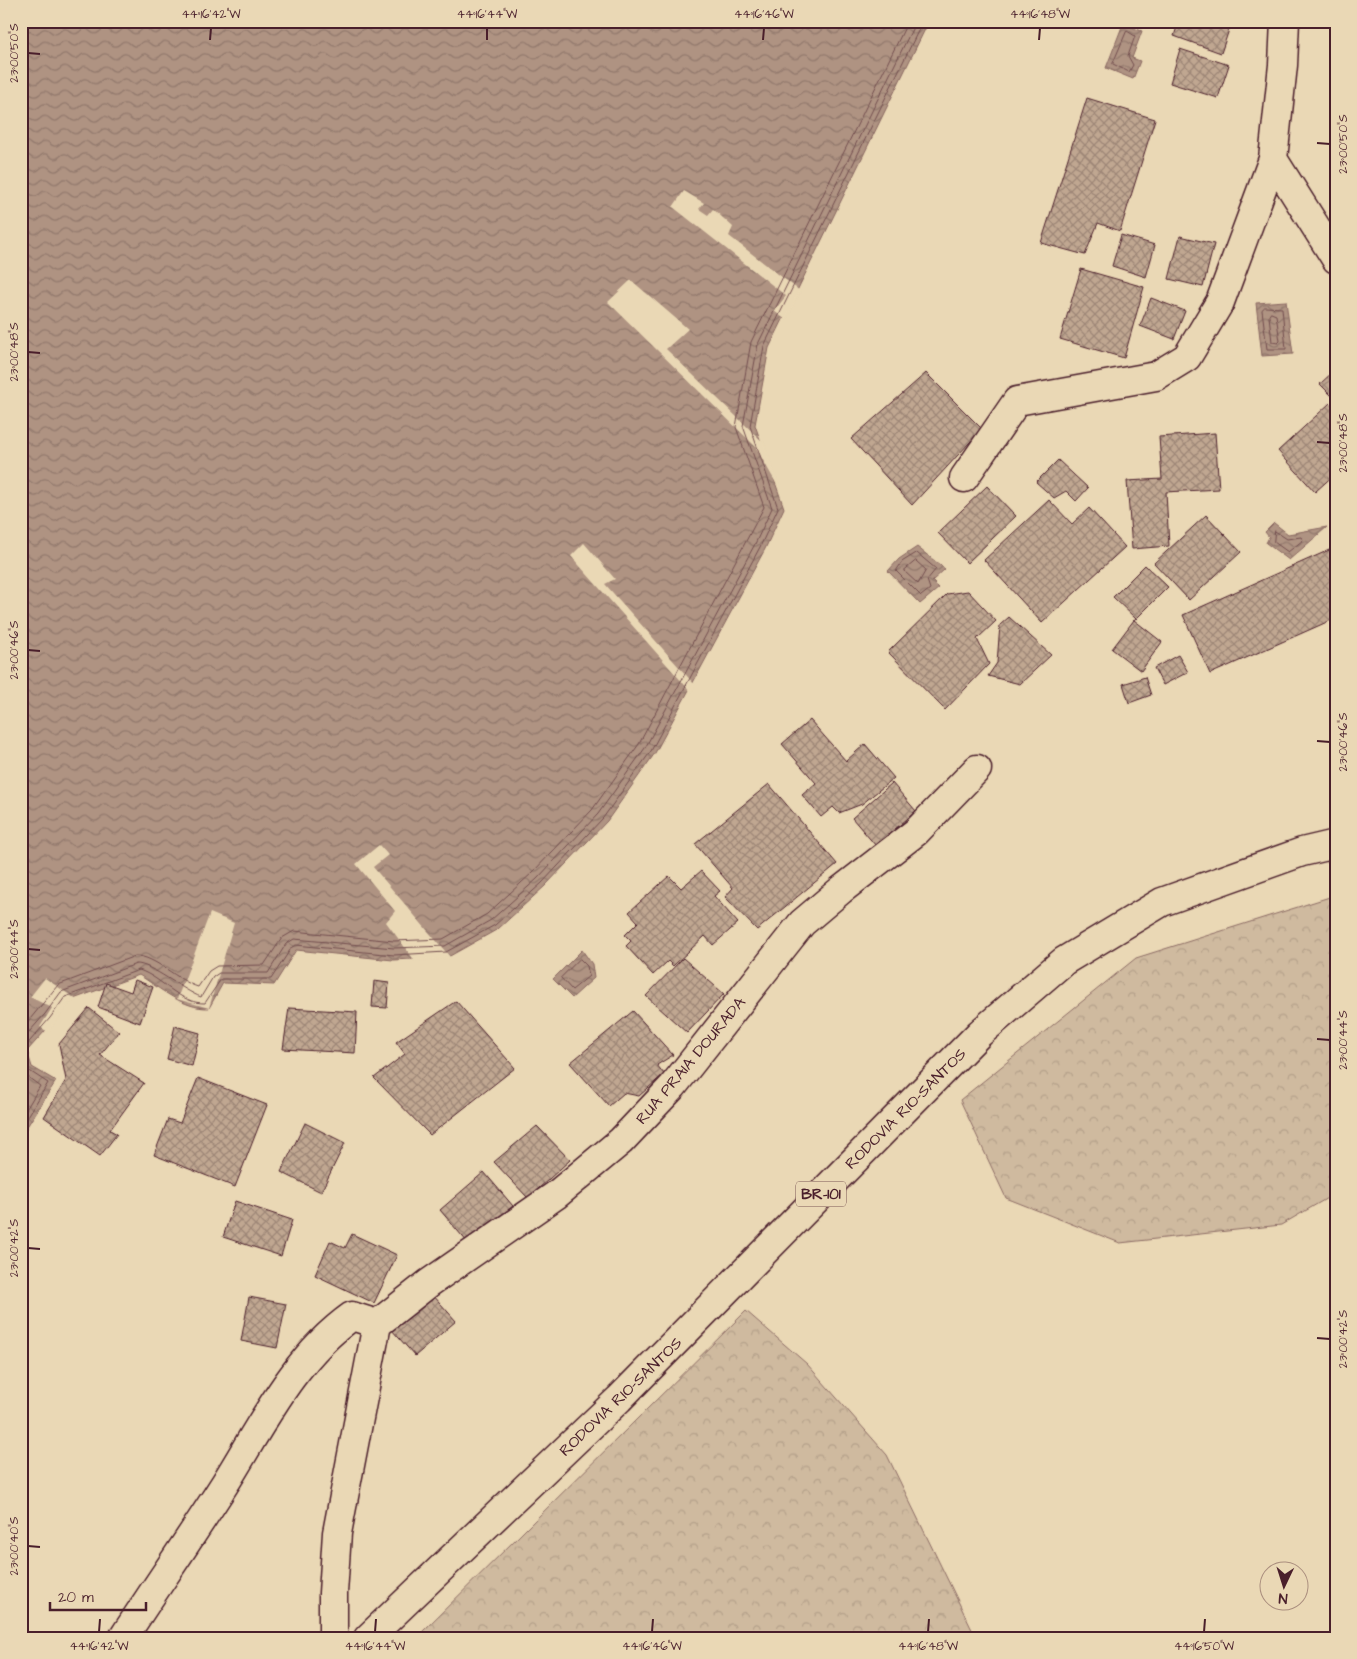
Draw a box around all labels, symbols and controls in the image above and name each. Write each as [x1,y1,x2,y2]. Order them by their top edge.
text: 44°16'42"W [181,6,241,23]
text: 44°16'44"W [457,6,518,23]
text: 44°16'46"W [734,6,795,23]
text: 44°16'48"W [1010,6,1071,23]
text: 23°00'50"S [6,23,23,83]
text: 23°00'50"S [1335,114,1352,174]
text: 23°00'48"S [6,322,23,382]
text: 23°00'48"S [1335,413,1352,473]
text: 23°00'46"S [6,620,23,679]
text: 23°00'46"S [1335,712,1352,771]
text: 23°00'44"S [6,919,23,979]
street label: RUA PRAIA DOURADA [631,992,751,1129]
text: 23°00'44"S [1335,1010,1352,1070]
street label: RODOVIA RIO-SANTOS [840,1043,971,1174]
road number: BR-101 [796,1182,846,1206]
text: 23°00'42"S [6,1219,23,1277]
text: 23°00'42"S [1335,1310,1352,1368]
street label: RODOVIA RIO-SANTOS [554,1332,687,1461]
text: 23°00'40"S [6,1516,23,1575]
north arrow [1260,1562,1310,1612]
scale bar [50,1579,146,1611]
text: 20 m [58,1587,94,1608]
text: N [1278,1588,1288,1608]
text: 44°16'42"W [69,1638,129,1655]
text: 44°16'44"W [345,1638,406,1655]
text: 44°16'46"W [622,1638,683,1655]
text: 44°16'48"W [898,1638,959,1655]
text: 44°16'50"W [1174,1638,1235,1655]

